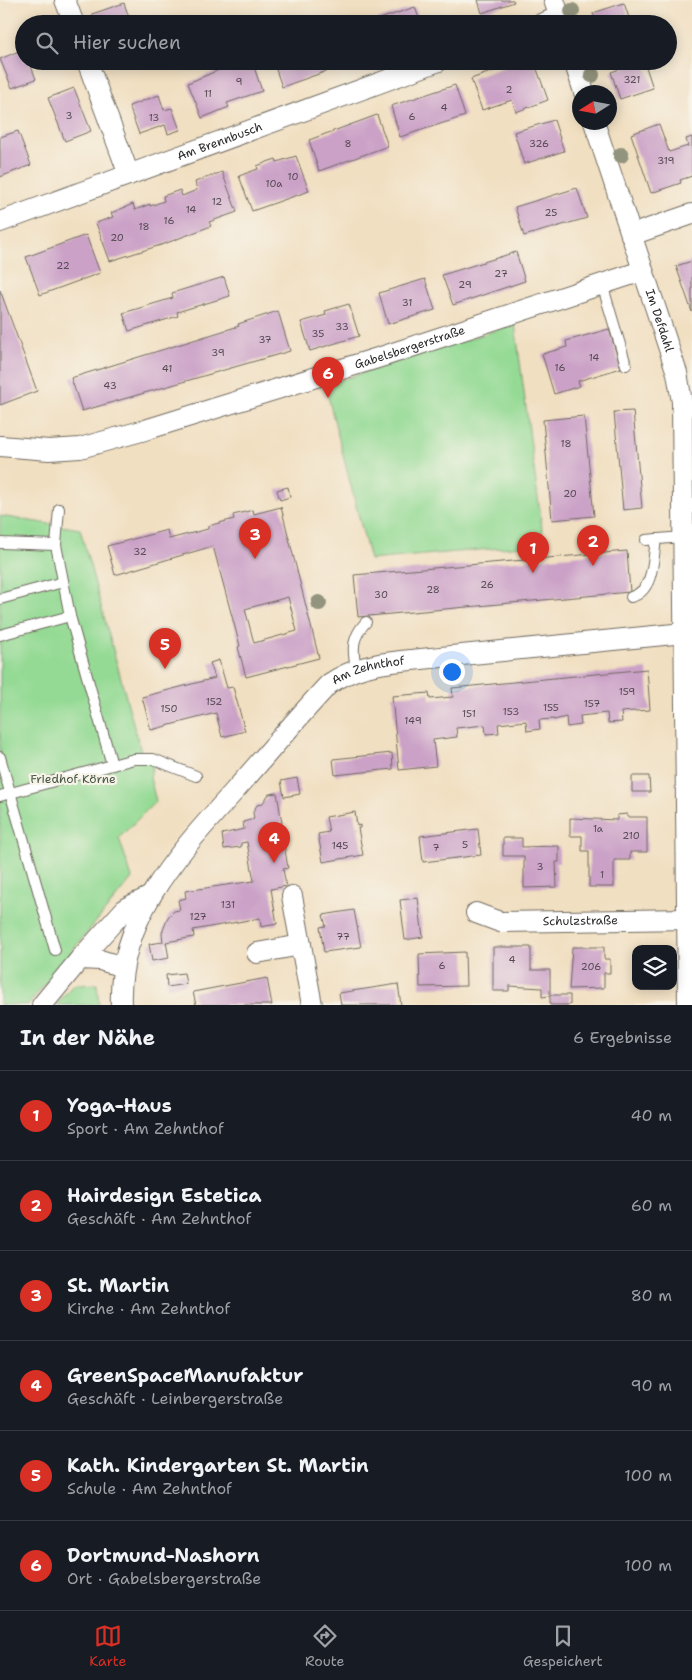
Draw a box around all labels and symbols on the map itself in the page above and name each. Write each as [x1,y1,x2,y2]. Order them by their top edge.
house number: 321 [623,73,641,86]
house number: 9 [236,75,243,88]
house number: 2 [506,83,513,96]
north arrow [572,85,617,130]
house number: 11 [204,87,212,100]
house number: 4 [441,101,448,114]
house number: 3 [66,109,73,122]
house number: 6 [409,110,416,123]
house number: 13 [149,111,159,124]
street label: Am Brennbusch [175,118,264,164]
house number: 8 [345,137,352,150]
house number: 326 [529,137,549,150]
house number: 319 [657,154,675,167]
house number: 10 [288,170,298,183]
house number: 10a [266,177,283,190]
house number: 12 [212,195,222,208]
house number: 14 [186,203,196,216]
house number: 25 [545,206,557,219]
house number: 16 [164,214,174,227]
house number: 18 [138,220,150,233]
house number: 20 [110,231,124,244]
house number: 22 [56,259,70,272]
house number: 27 [494,267,508,280]
house number: 29 [458,278,472,291]
street label: Im Defdahl [642,287,678,354]
house number: 31 [402,296,412,309]
house number: 33 [335,320,349,333]
street label: Gabelsbergerstraße [352,322,467,373]
house number: 35 [312,327,324,340]
house number: 37 [258,333,272,346]
house number: 39 [211,346,225,359]
house number: 14 [589,351,599,364]
pin: 6 [312,357,344,398]
house number: 16 [555,361,565,374]
house number: 41 [162,362,172,375]
house number: 43 [103,379,117,392]
house number: 18 [560,437,572,450]
house number: 20 [563,487,577,500]
pin: 3 [239,518,271,559]
pin: 2 [577,525,609,566]
pin: 1 [517,532,549,573]
house number: 32 [133,545,147,558]
house number: 26 [480,578,494,591]
house number: 28 [426,583,440,596]
house number: 30 [374,588,388,601]
pin: 5 [149,628,181,669]
street label: Am Zehnthof [329,653,406,688]
your location [439,659,465,685]
house number: 159 [619,685,635,698]
house number: 152 [206,695,222,708]
house number: 157 [584,697,600,710]
house number: 155 [543,701,559,714]
house number: 150 [160,702,178,715]
house number: 153 [503,705,519,718]
house number: 151 [462,707,476,720]
house number: 149 [404,714,422,727]
park label: Friedhof Körne [30,771,116,787]
pin: 4 [258,822,290,863]
house number: 1a [593,822,604,835]
house number: 210 [622,829,640,842]
house number: 5 [462,838,468,851]
house number: 145 [332,839,348,852]
house number: 7 [433,841,440,854]
house number: 3 [537,860,544,873]
house number: 1 [600,868,604,881]
house number: 131 [221,898,235,911]
house number: 127 [190,910,206,923]
street label: Schulzstraße [543,912,618,929]
house number: 77 [336,930,350,943]
house number: 4 [509,953,516,966]
house number: 6 [439,959,446,972]
house number: 206 [581,960,601,973]

